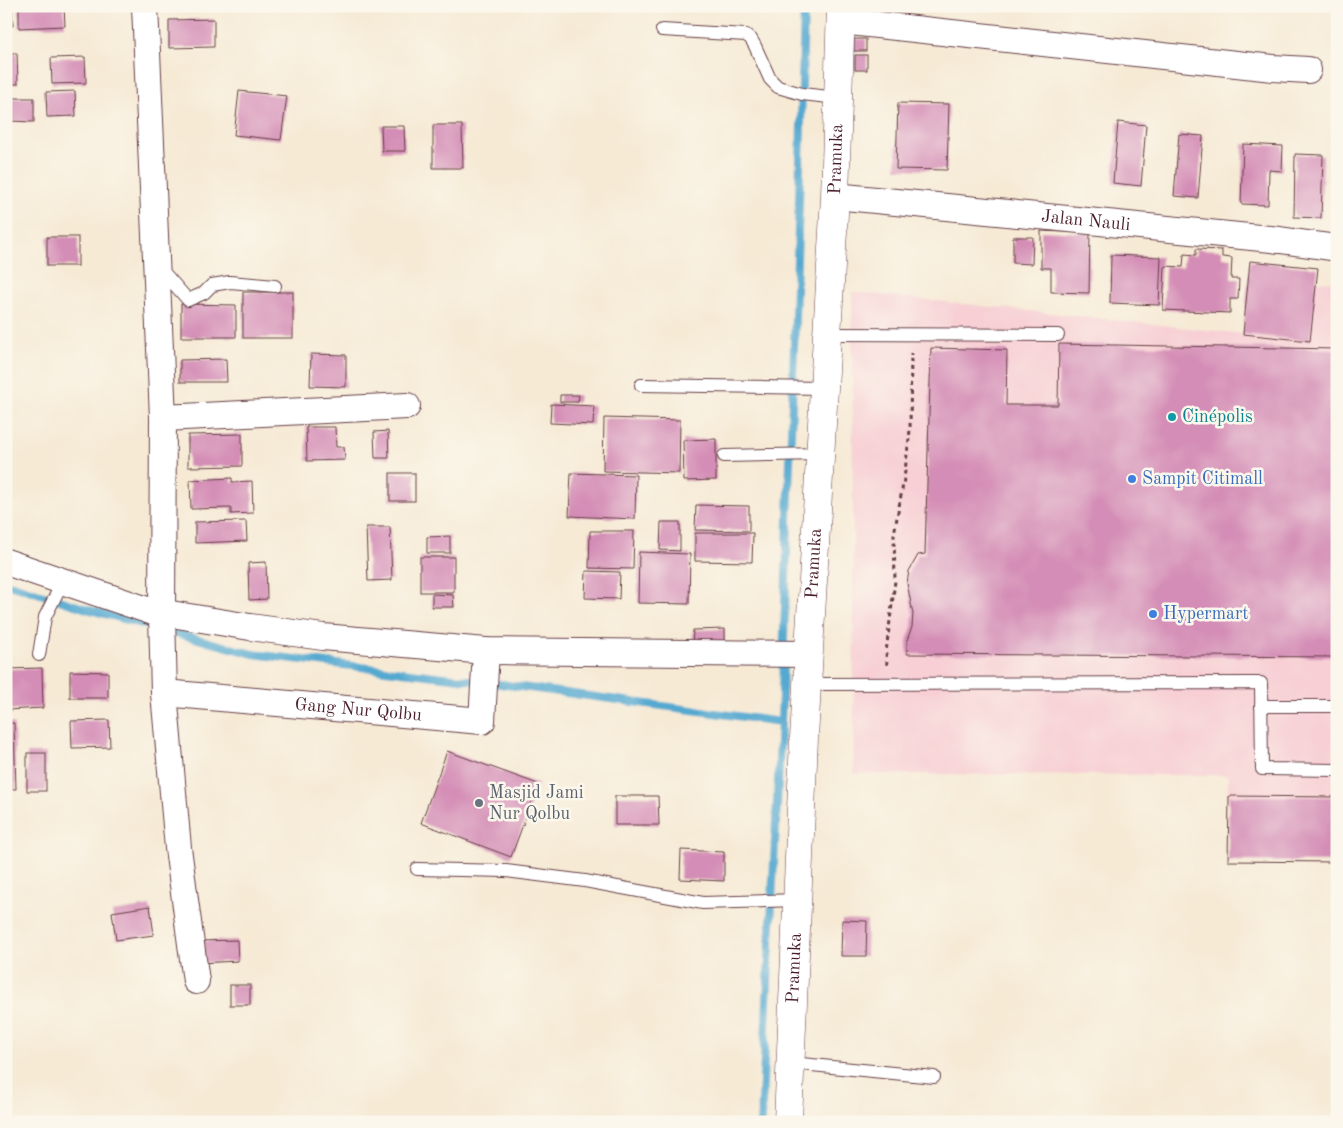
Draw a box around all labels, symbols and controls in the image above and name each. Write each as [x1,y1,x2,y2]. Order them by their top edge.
street label: Pramuka [826,124,846,195]
street label: Jalan Nauli [1040,207,1131,234]
place label: Cinépolis [1182,408,1253,426]
marker: Cinépolis [1166,411,1178,423]
place label: Sampit Citimall [1142,470,1263,488]
marker: Sampit Citimall [1126,473,1138,485]
street label: Pramuka [803,528,825,599]
place label: Hypermart [1163,605,1249,623]
marker: Hypermart [1147,608,1159,620]
street label: Gang Nur Qolbu [294,696,423,725]
place label: Masjid Jami Nur Qolbu [489,784,584,823]
marker: Masjid Jami Nur Qolbu [473,797,485,809]
street label: Pramuka [784,932,805,1004]

